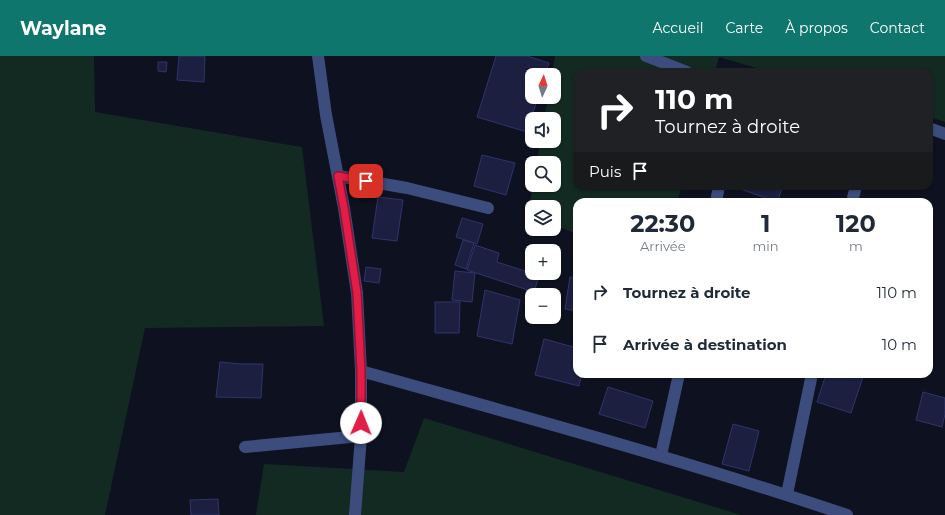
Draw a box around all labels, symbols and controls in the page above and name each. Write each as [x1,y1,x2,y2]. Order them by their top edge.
text: Waylane [20,17,107,40]
text: Accueil [653,19,704,37]
text: Carte [726,19,763,37]
text: À propos [785,19,848,37]
text: Contact [870,19,925,37]
north arrow [525,68,561,104]
map controls [525,68,561,324]
text: 110 m [655,82,733,116]
icon: right [589,84,641,136]
button: sound [525,112,561,148]
text: Tournez à droite [655,116,800,138]
button: search [525,156,561,192]
icon: arrive [629,160,651,182]
text: Puis [589,162,621,181]
pin [349,164,383,198]
icon: arrive [355,170,377,192]
button: layers [525,200,561,236]
text: 22:30 [630,209,695,238]
text: 1 [761,209,770,238]
text: 120 [836,209,876,238]
text: Arrivée [640,238,686,254]
text: min [753,238,779,254]
text: m [849,238,863,254]
button: + [525,244,561,280]
icon: right [589,281,611,303]
text: Tournez à droite [623,283,751,302]
text: 110 m [876,283,917,302]
button: − [525,288,561,324]
icon: arrive [589,333,611,355]
text: Arrivée à destination [623,335,787,354]
text: 10 m [882,335,917,354]
position arrow [340,402,382,444]

